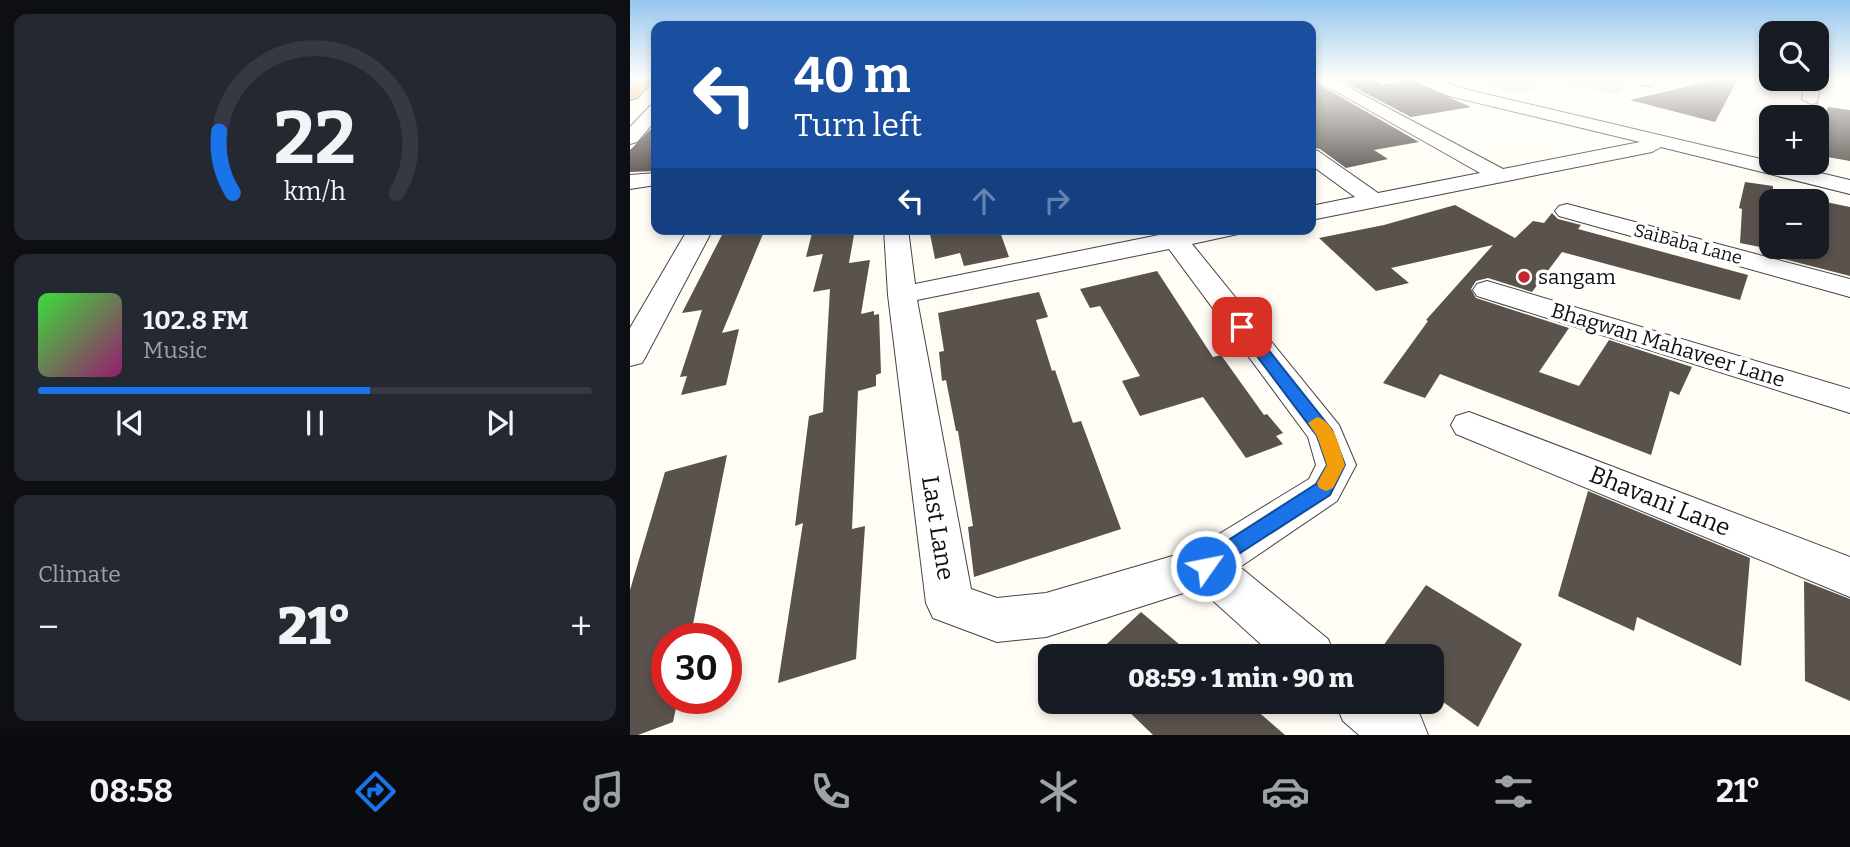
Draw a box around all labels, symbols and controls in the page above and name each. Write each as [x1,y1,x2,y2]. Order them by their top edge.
map controls [1759,21,1829,259]
button: search [1759,21,1829,91]
text: 40 m [794,46,911,105]
icon: left [679,49,770,140]
text: 22 [274,96,356,183]
button: + [1759,105,1829,175]
text: Turn left [794,106,922,144]
text: km/h [284,177,346,207]
icon: left [892,182,930,220]
icon: ahead [965,182,1003,220]
icon: right [1038,182,1076,220]
button: − [1759,189,1829,259]
street label: SaiBaba Lane [1631,219,1745,269]
place label: sangam [1538,264,1616,290]
marker: sangam [1516,269,1532,285]
pin [1212,297,1272,357]
street label: Bhagwan Mahaveer Lane [1548,297,1788,393]
text: 102.8 FM [143,305,249,336]
icon: arrive [1223,308,1261,346]
text: Music [143,336,207,364]
icon: previous [111,404,149,442]
icon: pause [296,404,334,442]
icon: next [481,404,519,442]
street label: Bhavani Lane [1585,460,1735,542]
street label: Last Lane [916,474,960,582]
position arrow [1169,529,1243,603]
text: Climate [38,560,121,588]
text: 21° [278,595,351,658]
text: − [38,604,59,650]
text: + [570,604,592,650]
speed limit sign: 30 [651,623,742,714]
text: 08:59 · 1 min · 90 m [1128,663,1354,694]
icon: directions [351,767,400,816]
icon: music [579,767,628,816]
icon: phone [806,767,855,816]
icon: climate [1034,767,1083,816]
icon: car [1261,767,1310,816]
icon: filters [1489,767,1538,816]
text: 08:58 [89,772,173,810]
text: 21° [1716,772,1761,810]

